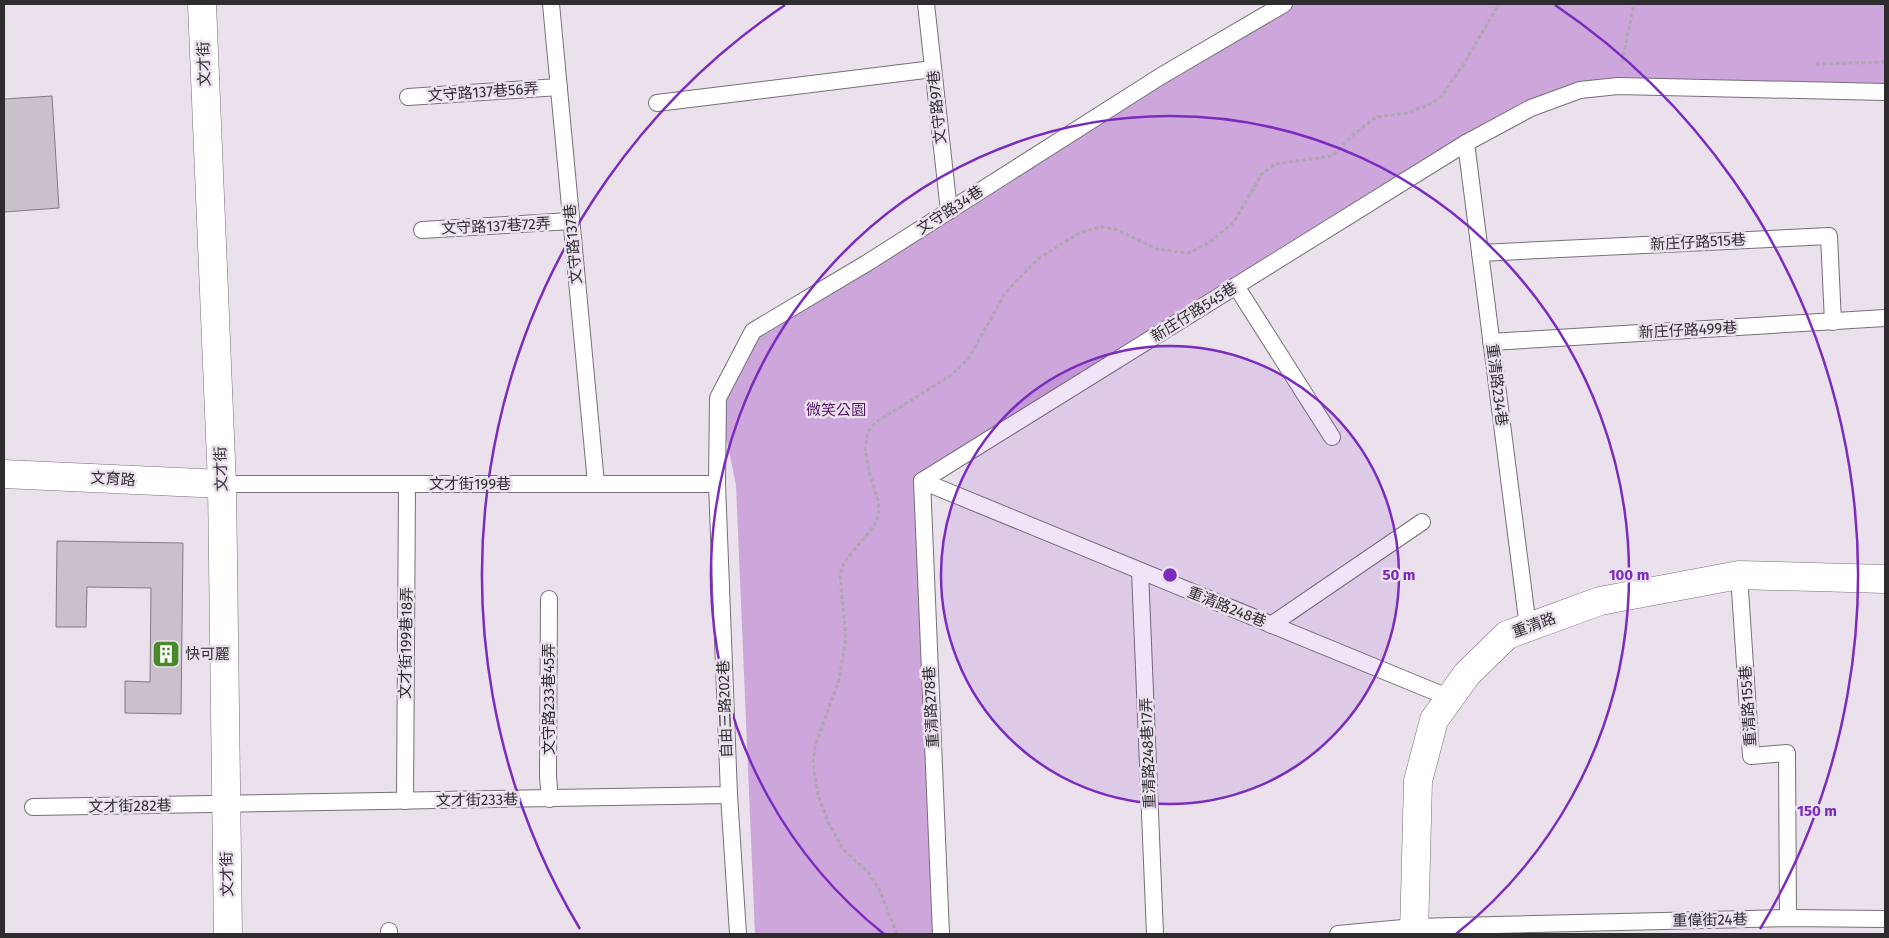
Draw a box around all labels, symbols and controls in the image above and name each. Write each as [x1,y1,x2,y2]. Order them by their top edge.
street label: 文才街 [194,41,214,87]
street label: 文守路97巷 [924,69,950,145]
street label: 文守路137巷56弄 [427,79,539,105]
street label: 文守路34巷 [913,182,987,238]
street label: 文守路137巷 [561,203,585,285]
street label: 文守路137巷72弄 [441,214,551,238]
street label: 新庄仔路515巷 [1650,231,1746,253]
street label: 新庄仔路545巷 [1148,278,1240,346]
street label: 新庄仔路499巷 [1638,318,1738,342]
street label: 重清路234巷 [1483,343,1511,427]
park label: 微笑公園 [806,401,866,419]
street label: 文才街 [211,446,231,492]
street label: 文育路 [90,469,136,489]
street label: 文才街199巷 [429,475,511,493]
centre of rings [1161,566,1179,584]
text: 50 m [1382,566,1416,584]
text: 100 m [1609,566,1649,584]
street label: 重清路248巷 [1185,583,1269,631]
street label: 文才街199巷18弄 [396,587,416,699]
street label: 重清路 [1510,609,1558,641]
building icon: 快可麗 [151,639,181,669]
street label: 文守路233巷45弄 [540,643,558,755]
place label: 快可麗 [185,645,230,663]
street label: 自由三路202巷 [714,660,736,758]
street label: 重清路155巷 [1736,665,1760,747]
street label: 重清路278巷 [920,666,942,748]
street label: 重清路248巷17弄 [1137,697,1159,809]
street label: 文才街233巷 [436,790,518,810]
street label: 文才街282巷 [88,796,172,816]
text: 150 m [1797,802,1837,820]
street label: 文才街 [218,851,236,897]
street label: 重偉街24巷 [1672,910,1748,930]

